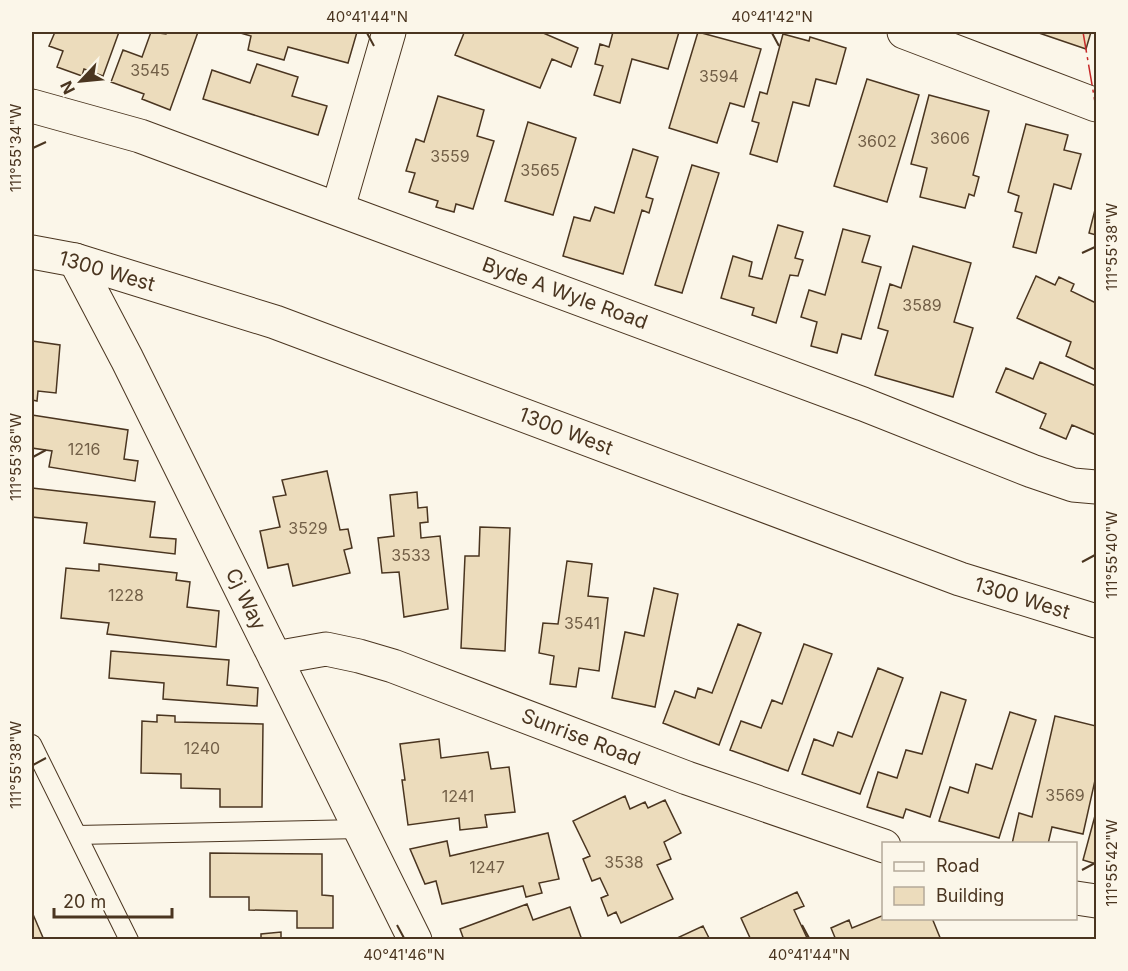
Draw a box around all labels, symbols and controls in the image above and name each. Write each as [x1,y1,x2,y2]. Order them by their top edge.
text: 40°41'44"N [326,7,408,26]
text: 40°41'42"N [731,7,813,26]
north arrow [51,51,111,111]
house number: 3545 [130,60,170,80]
house number: 3594 [699,66,739,86]
text: N [56,78,79,97]
text: 111°55'34"W [6,103,25,192]
house number: 3606 [930,128,970,148]
house number: 3602 [857,131,897,151]
house number: 3559 [430,146,470,166]
house number: 3565 [520,160,560,180]
text: 111°55'38"W [1102,203,1121,291]
street label: 1300 West [56,246,158,296]
street label: Byde A Wyle Road [479,252,651,334]
house number: 3589 [902,295,942,315]
street label: 1300 West [516,402,617,460]
text: 111°55'36"W [6,413,25,501]
house number: 1216 [68,439,100,459]
text: 111°55'40"W [1102,511,1121,599]
house number: 3529 [288,518,328,538]
house number: 3533 [391,545,431,565]
street label: Cj Way [221,564,271,634]
street label: 1300 West [971,572,1073,624]
house number: 1228 [108,585,144,605]
house number: 3541 [564,613,600,633]
street label: Sunrise Road [518,703,644,771]
text: 111°55'38"W [6,721,25,809]
house number: 1240 [184,738,220,758]
house number: 3569 [1045,785,1085,805]
house number: 1241 [442,786,474,806]
text: 111°55'42"W [1102,819,1121,907]
legend [882,842,1077,920]
house number: 3538 [604,852,644,872]
text: Road [936,855,979,876]
house number: 1247 [469,857,505,877]
scale bar [54,881,172,919]
text: Building [936,885,1004,906]
text: 20 m [63,891,106,912]
text: 40°41'46"N [363,945,445,964]
text: 40°41'44"N [768,945,850,964]

